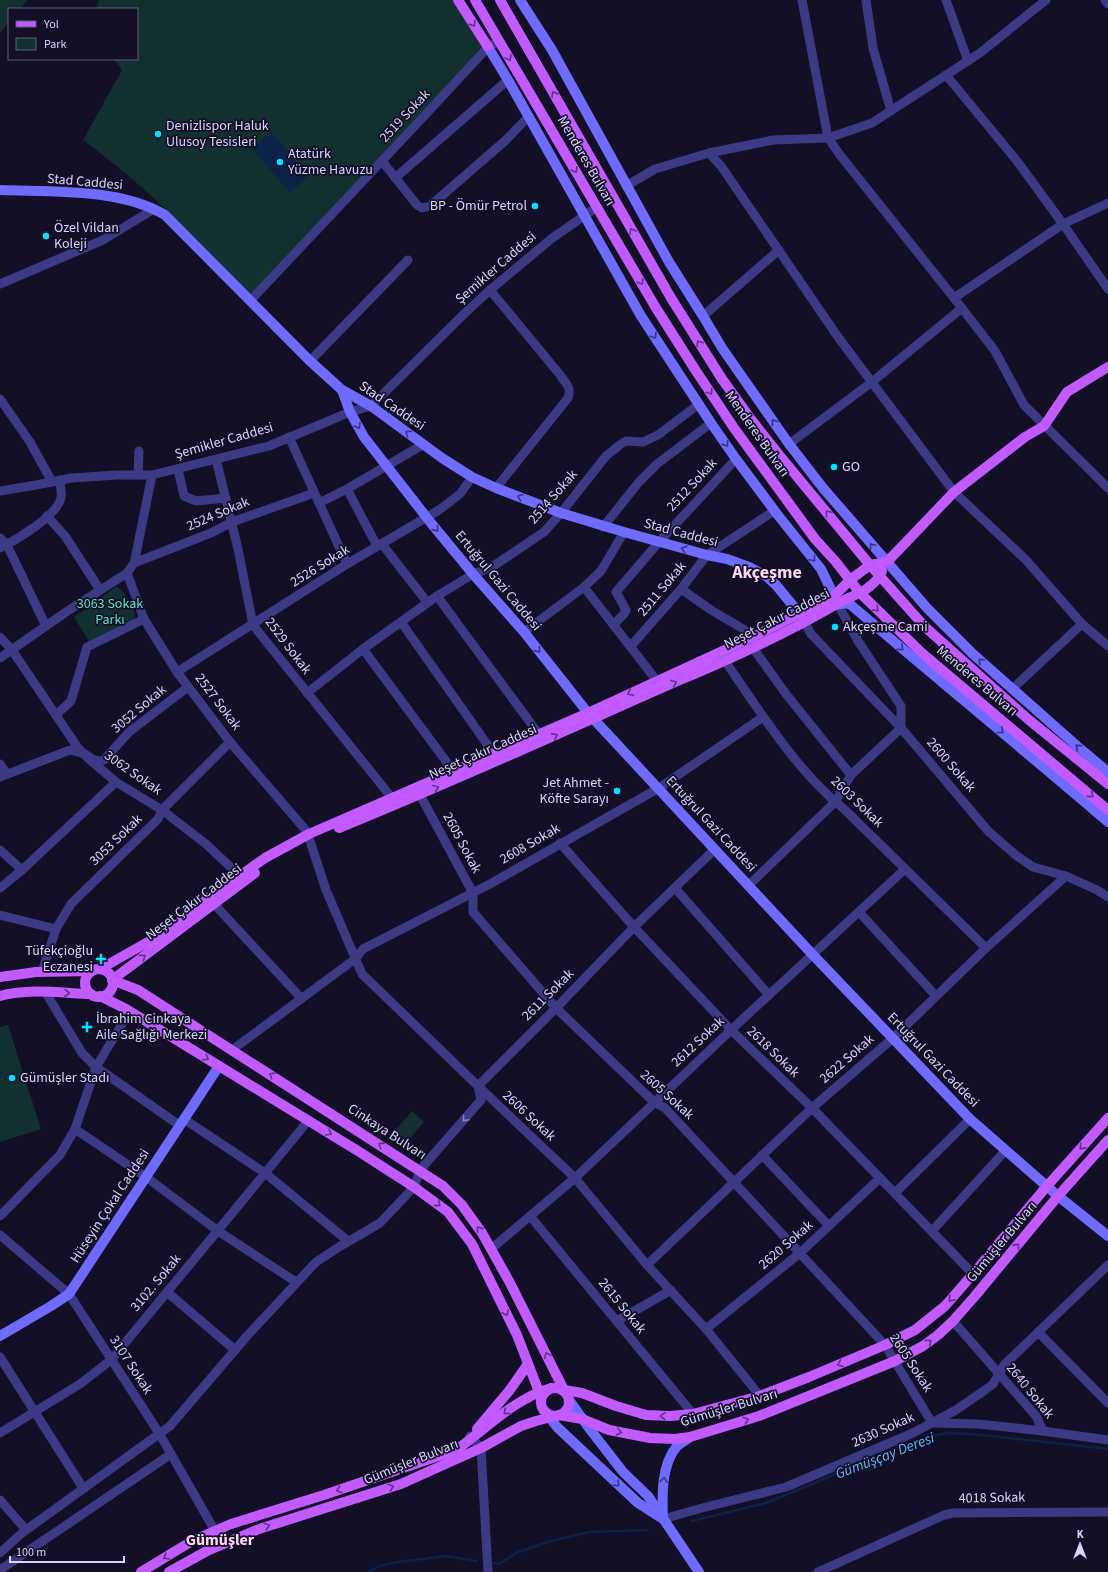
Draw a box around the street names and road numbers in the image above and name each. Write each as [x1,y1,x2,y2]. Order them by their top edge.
street label: 2519 Sokak [375,85,435,147]
street label: Menderes Bulvarı [552,112,620,210]
street label: Stad Caddesi [46,169,124,195]
street label: Şemikler Caddesi [451,227,541,309]
street label: Stad Caddesi [355,376,429,436]
street label: Menderes Bulvarı [720,387,794,481]
street label: Şemikler Caddesi [172,417,276,465]
street label: 2512 Sokak [662,454,722,516]
street label: 2514 Sokak [524,465,582,529]
street label: 2524 Sokak [183,492,253,536]
street label: Stad Caddesi [642,513,720,553]
street label: Ertuğrul Gazi Caddesi [450,527,546,635]
street label: 2526 Sokak [287,540,354,592]
street label: 2511 Sokak [633,557,691,621]
street label: Neşet Çakır Caddesi [721,584,833,654]
street label: 2529 Sokak [260,613,316,679]
street label: Menderes Bulvarı [932,641,1022,721]
street label: 2527 Sokak [190,669,246,735]
street label: 3052 Sokak [107,680,171,738]
street label: Neşet Çakır Caddesi [426,719,540,785]
street label: 2600 Sokak [922,733,980,797]
street label: 3062 Sokak [100,746,166,800]
street label: Ertuğrul Gazi Caddesi [661,771,761,877]
street label: 2603 Sokak [826,772,888,832]
street label: 2605 Sokak [438,809,486,877]
street label: 3053 Sokak [85,810,147,870]
street label: 2608 Sokak [496,819,564,869]
street label: Neşet Çakır Caddesi [142,859,246,945]
street label: 2611 Sokak [517,964,579,1026]
street label: Ertuğrul Gazi Caddesi [882,1008,984,1112]
street label: 2612 Sokak [667,1012,729,1072]
street label: 2618 Sokak [742,1022,804,1082]
street label: 2622 Sokak [815,1030,879,1088]
street label: 2605 Sokak [636,1065,698,1125]
street label: 2606 Sokak [498,1086,560,1146]
street label: Cinkaya Bulvarı [344,1099,430,1165]
street label: Hüseyin Çokal Caddesi [65,1145,155,1267]
street label: Gümüşler Bulvarı [962,1197,1042,1287]
street label: 2620 Sokak [754,1216,818,1274]
street label: 3102. Sokak [126,1250,186,1316]
street label: 2615 Sokak [593,1274,651,1338]
street label: 2605 Sokak [885,1330,938,1396]
street label: 3107 Sokak [105,1332,158,1398]
street label: 2640 Sokak [1001,1359,1059,1423]
street label: Gümüşler Bulvarı [678,1384,780,1432]
street label: 2630 Sokak [849,1407,917,1453]
street label: Gümüşler Bulvarı [361,1434,461,1490]
street label: 4018 Sokak [959,1487,1025,1509]

